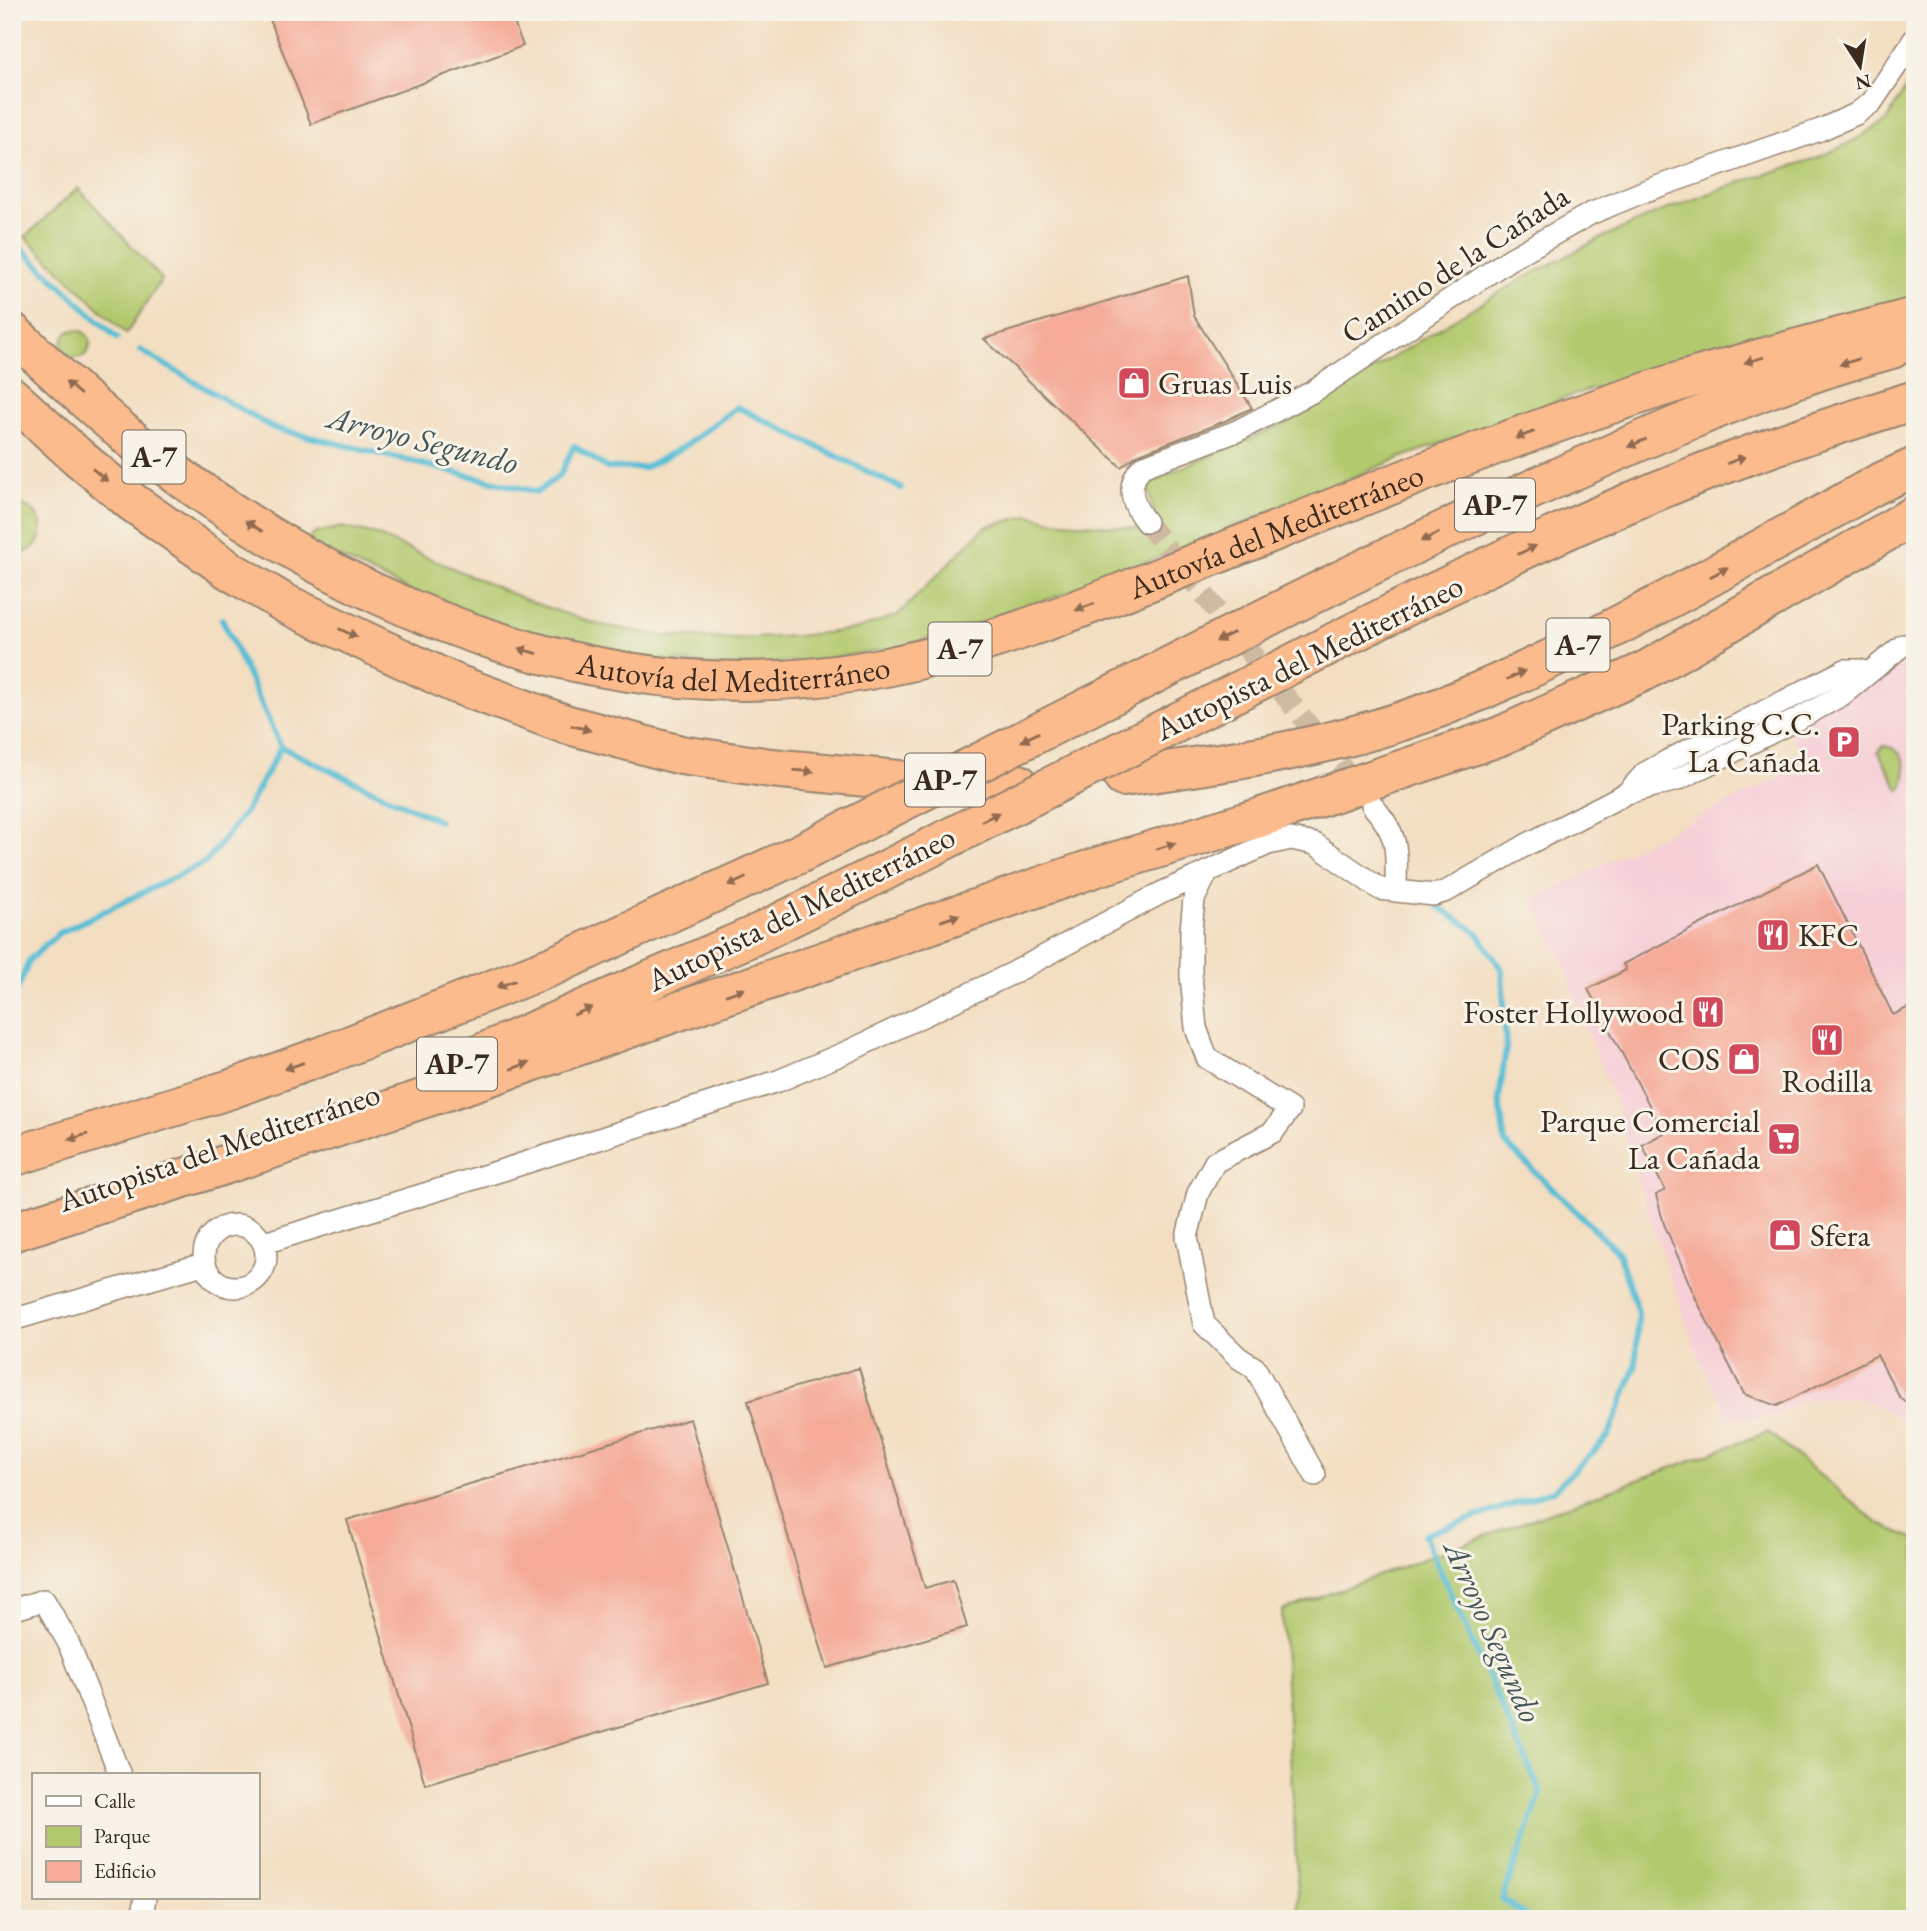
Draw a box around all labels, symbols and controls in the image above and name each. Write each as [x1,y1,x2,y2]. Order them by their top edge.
north arrow [1826,32,1896,102]
text: N [1853,68,1874,96]
street label: Camino de la Cañada [1333,175,1577,353]
one-way arrow [1743,356,1764,366]
one-way arrow [1838,358,1859,368]
place label: Gruas Luis [1158,362,1292,404]
shop icon: Gruas Luis [1115,364,1153,402]
one-way arrow [65,381,82,397]
water label: Arroyo Segundo [320,394,523,484]
one-way arrow [1515,429,1536,440]
road number: A-7 [122,431,186,484]
one-way arrow [1626,437,1647,448]
street label: Autovía del Mediterráneo [1121,453,1430,609]
one-way arrow [1726,455,1747,466]
one-way arrow [91,467,108,482]
road number: AP-7 [1455,478,1535,532]
one-way arrow [244,520,263,533]
one-way arrow [1419,532,1440,543]
one-way arrow [1517,544,1537,555]
street label: Autopista del Mediterráneo [1147,564,1470,750]
one-way arrow [1709,566,1728,578]
one-way arrow [1075,602,1096,613]
road number: A-7 [1546,618,1610,672]
road number: A-7 [928,622,992,676]
one-way arrow [338,627,358,639]
one-way arrow [1215,631,1235,643]
street label: Autovía del Mediterráneo [572,642,894,702]
one-way arrow [516,645,538,656]
one-way arrow [1506,670,1526,681]
place label: Parking C.C. La Cañada [1661,703,1820,782]
parking icon: Parking C.C. La Cañada [1825,723,1863,761]
one-way arrow [571,724,592,734]
one-way arrow [1020,731,1040,742]
road number: AP-7 [905,754,985,806]
one-way arrow [793,766,815,777]
one-way arrow [980,811,1000,822]
street label: Autopista del Mediterráneo [639,815,962,1001]
one-way arrow [1155,841,1176,851]
one-way arrow [727,876,747,888]
one-way arrow [939,912,960,923]
place label: KFC [1798,914,1859,956]
restaurant icon: KFC [1754,916,1792,954]
one-way arrow [496,979,517,990]
one-way arrow [724,986,745,997]
place label: Foster Hollywood [1463,991,1685,1033]
restaurant icon: Foster Hollywood [1689,993,1727,1031]
one-way arrow [573,1005,593,1017]
restaurant icon: Rodilla [1808,1021,1846,1059]
road number: AP-7 [417,1038,497,1090]
place label: COS [1658,1038,1720,1080]
shop icon: COS [1725,1040,1763,1078]
one-way arrow [509,1060,530,1071]
place label: Rodilla [1782,1060,1873,1102]
one-way arrow [284,1061,305,1072]
street label: Autopista del Mediterráneo [52,1072,385,1222]
place label: Parque Comercial La Cañada [1540,1100,1760,1179]
supermarket icon: Parque Comercial La Cañada [1765,1120,1803,1158]
one-way arrow [67,1132,88,1143]
place label: Sfera [1810,1214,1870,1256]
shop icon: Sfera [1766,1216,1804,1254]
water label: Arroyo Segundo [1433,1531,1553,1729]
legend [32,1773,259,1899]
text: Calle [94,1787,136,1814]
text: Parque [94,1822,150,1849]
text: Edificio [94,1857,156,1884]

